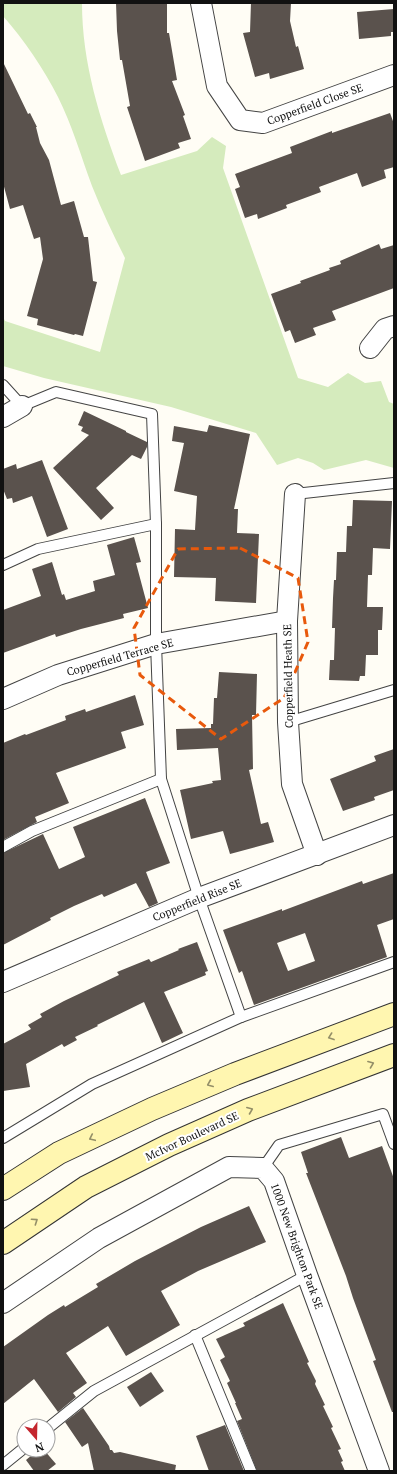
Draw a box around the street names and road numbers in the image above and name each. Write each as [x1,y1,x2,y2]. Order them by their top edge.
street label: Copperfield Close SE [265,80,365,128]
street label: Copperfield Heath SE [280,624,296,728]
street label: Copperfield Terrace SE [65,635,175,679]
street label: Copperfield Rise SE [150,876,244,924]
street label: McIvor Boulevard SE [143,1108,241,1164]
street label: 1000 New Brighton Park SE [268,1181,326,1311]

